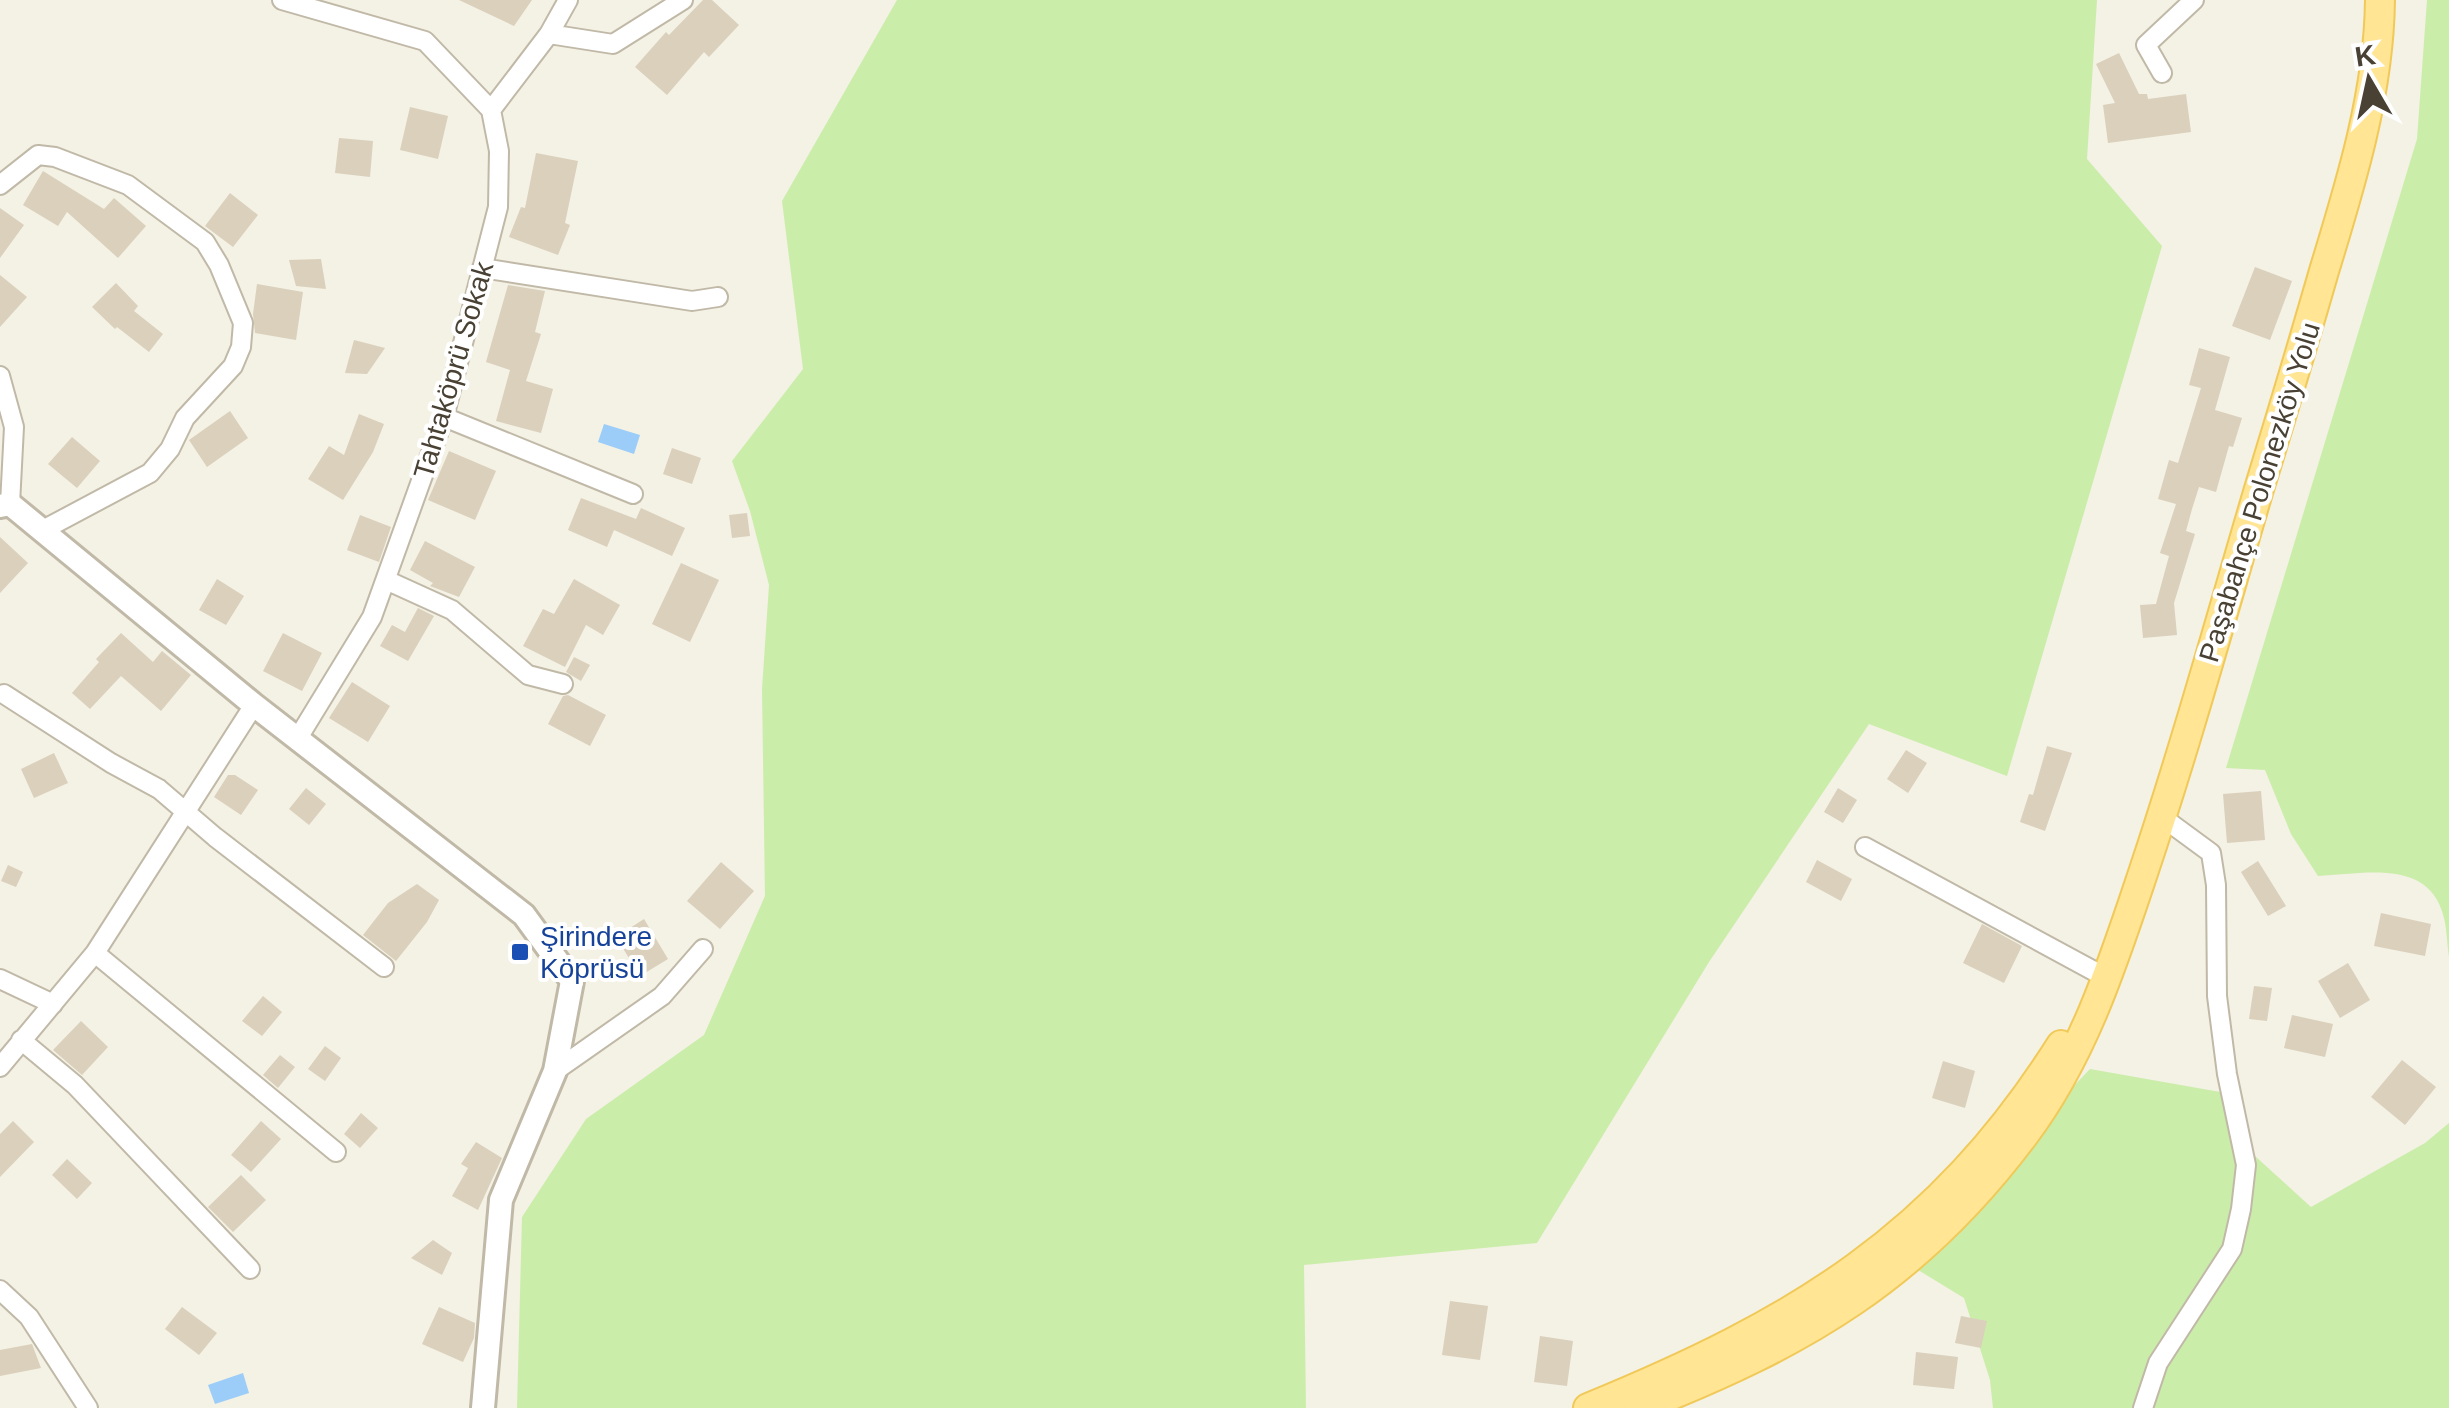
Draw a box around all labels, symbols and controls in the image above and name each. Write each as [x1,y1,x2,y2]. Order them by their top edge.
north arrow [2319,30,2419,130]
text: K [2353,39,2378,73]
street label: Tahtaköprü Sokak [408,257,500,482]
street label: Paşabahçe Polonezköy Yolu [2193,319,2326,666]
place label: Şirindere Köprüsü [540,921,652,984]
marker: Şirindere Köprüsü [509,941,531,963]

